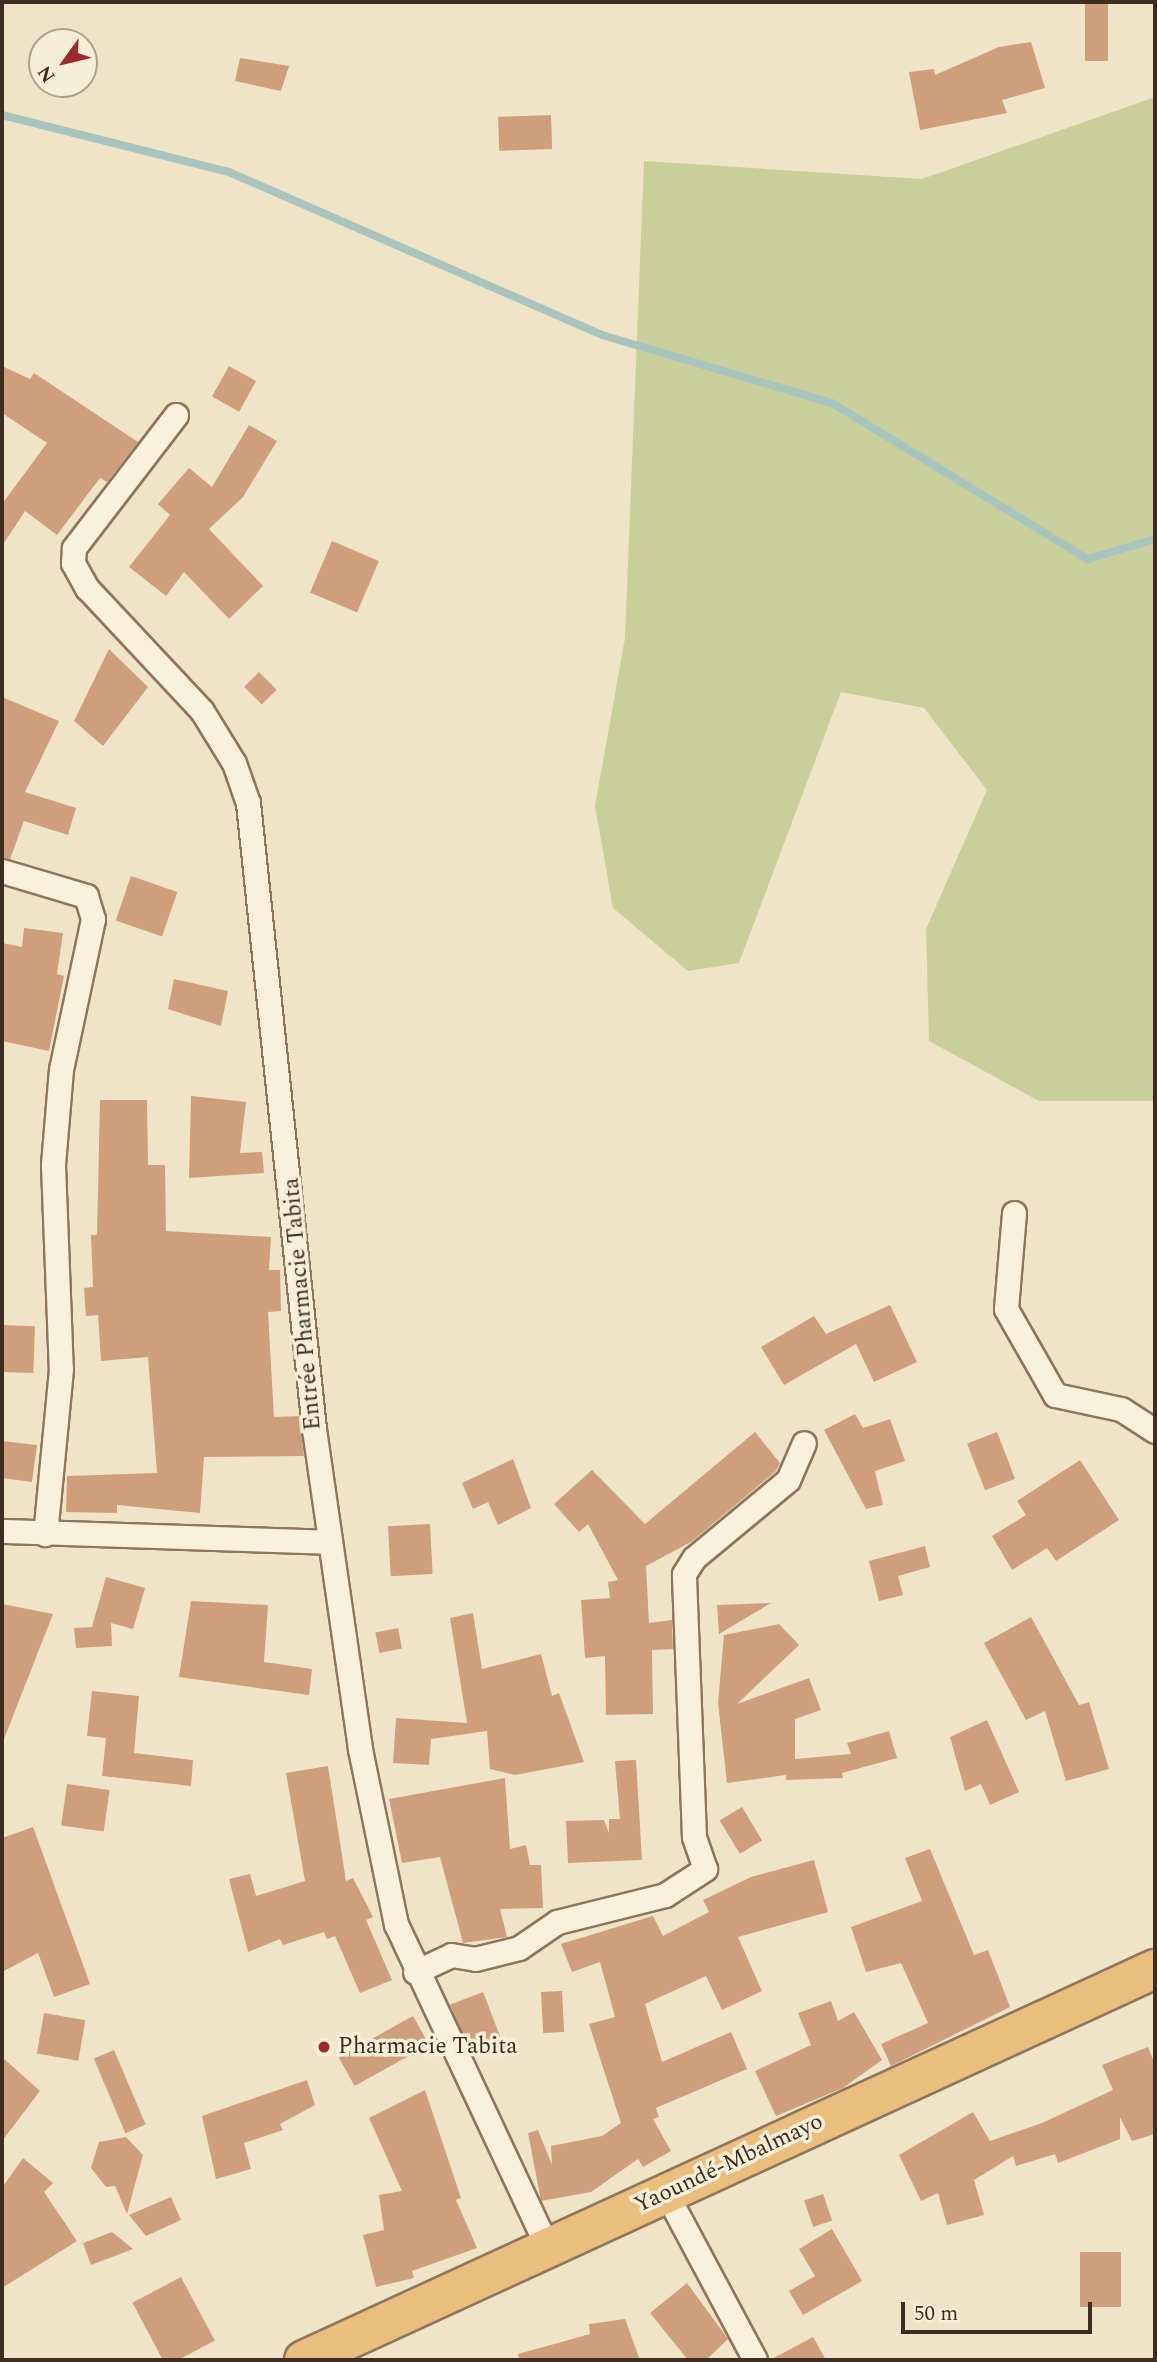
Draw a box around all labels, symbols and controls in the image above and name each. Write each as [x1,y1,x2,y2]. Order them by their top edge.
north arrow [28,28,98,98]
text: N [30,59,63,88]
street label: Entrée Pharmacie Tabita [278,1177,328,1431]
place label: Pharmacie Tabita [338,2033,518,2061]
marker: Pharmacie Tabita [316,2039,332,2055]
street label: Yaoundé-Mbalmayo [630,2108,828,2220]
scale bar [905,2288,1096,2332]
text: 50 m [914,2298,958,2330]

